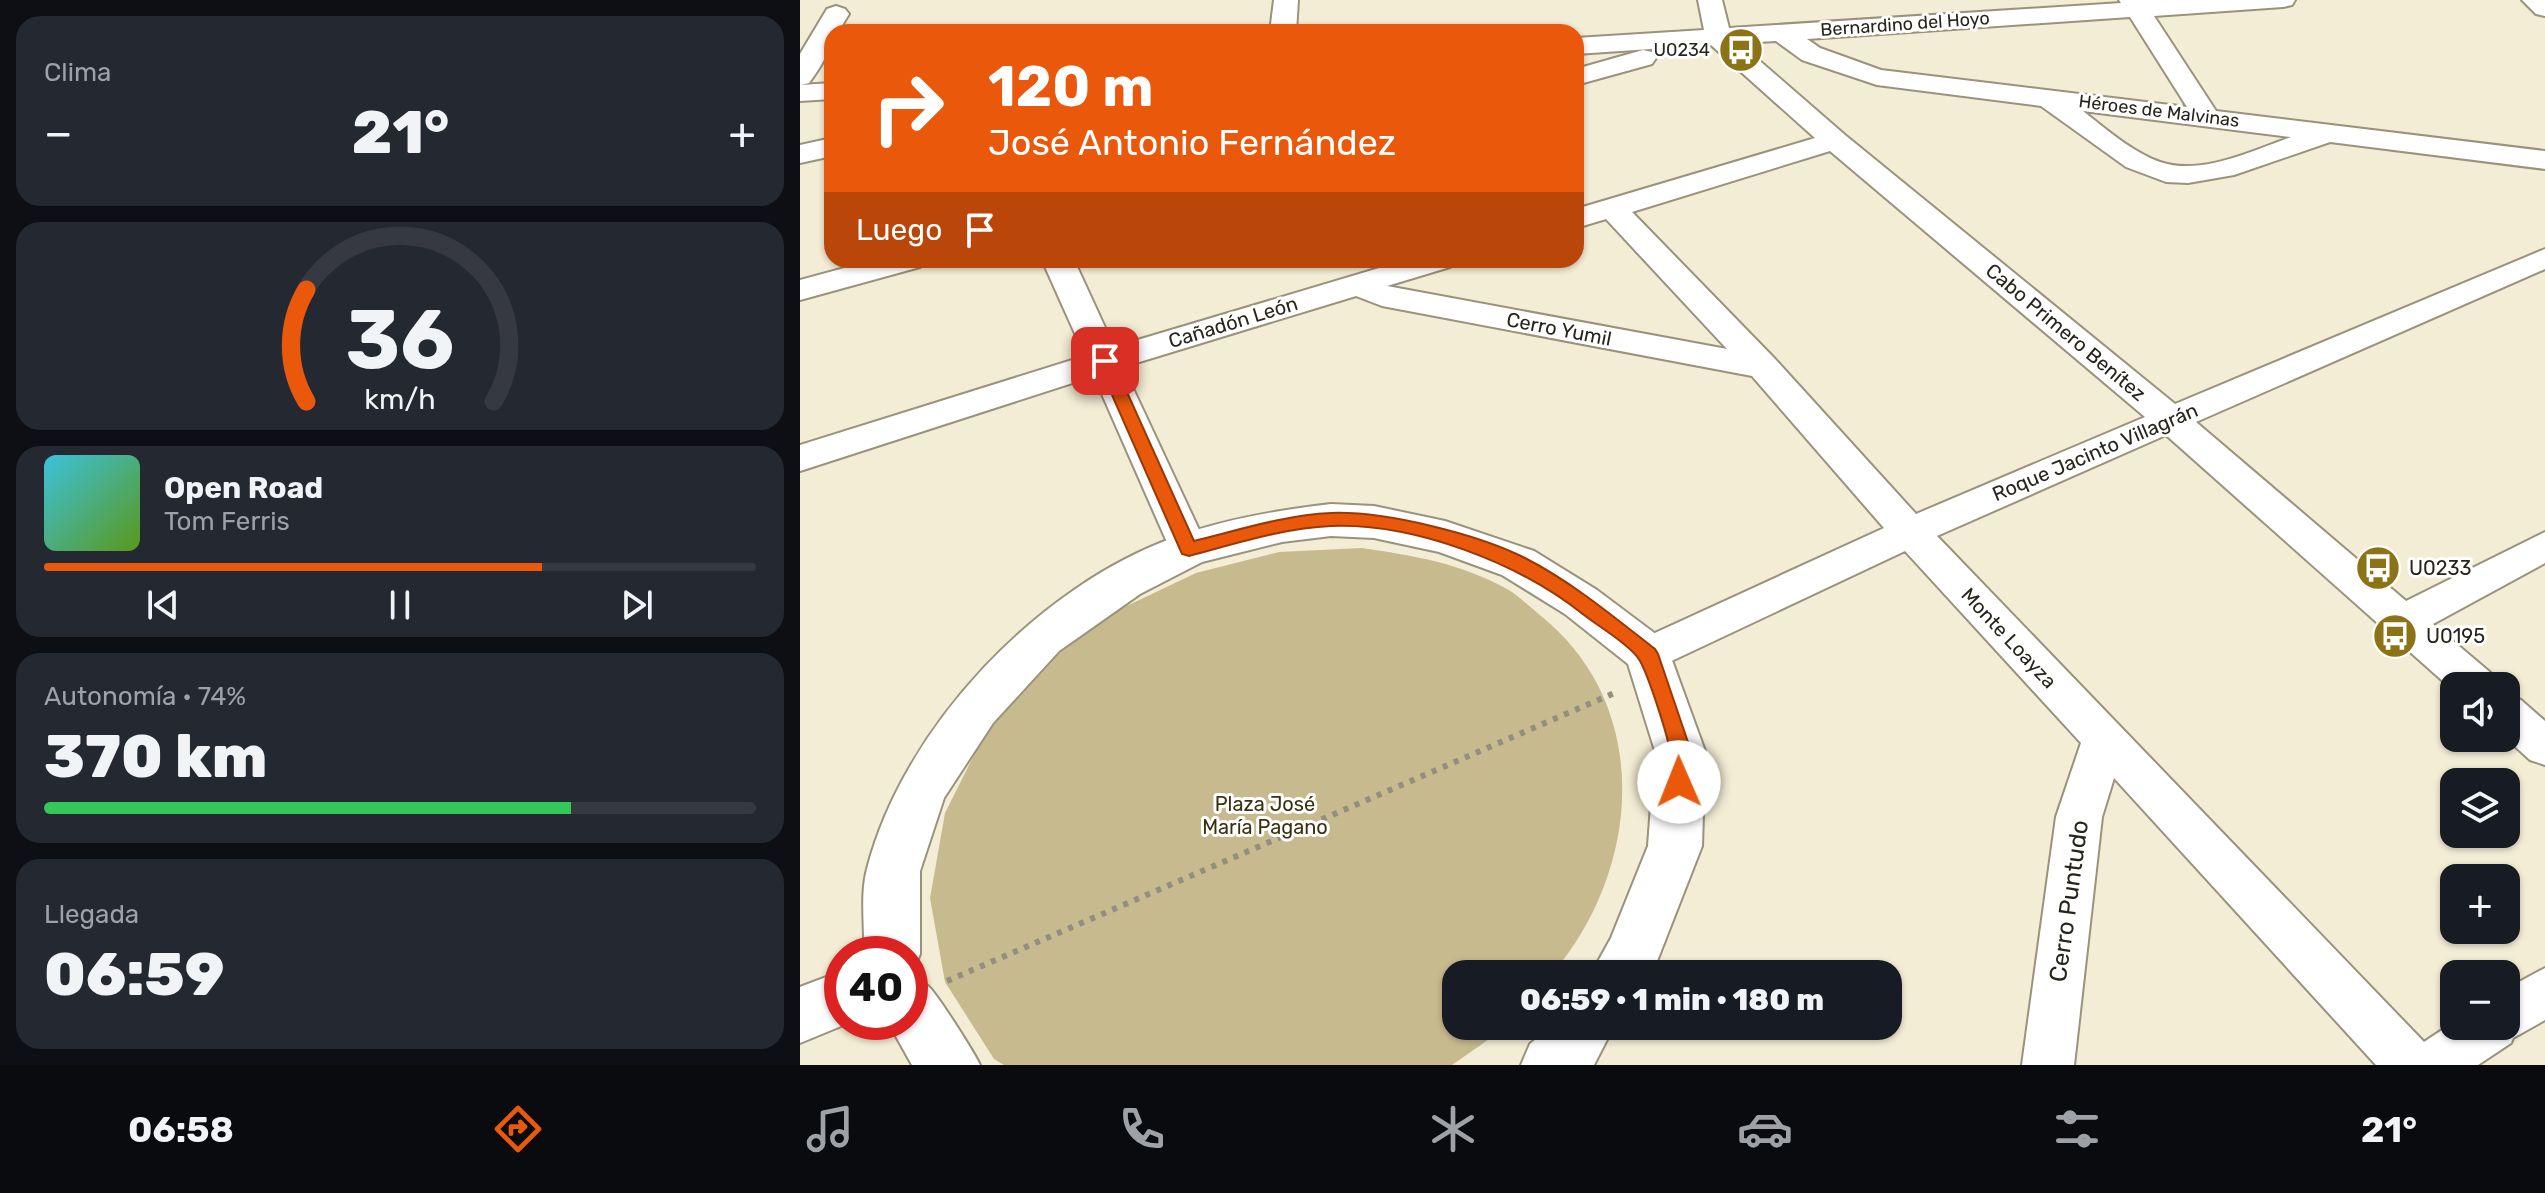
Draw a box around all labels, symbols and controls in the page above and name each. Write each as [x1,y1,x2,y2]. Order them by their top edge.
street label: Bernardino del Hoyo [1820,7,1990,41]
bus stop icon: U0234 [1717,26,1765,74]
place label: U0234 [1653,39,1710,61]
text: 120 m [988,54,1154,120]
icon: right [856,56,960,160]
text: Clima [44,57,111,88]
street label: Héroes de Malvinas [2077,90,2241,132]
text: 21° [352,97,449,168]
text: − [44,107,73,159]
text: + [729,107,756,159]
text: José Antonio Fernández [988,121,1396,164]
icon: arrive [958,208,1002,252]
text: Luego [856,212,942,248]
street label: Cabo Primero Benítez [1981,258,2151,406]
text: 36 [346,290,454,389]
street label: Cañadón León [1166,291,1300,353]
street label: Cerro Yumil [1504,307,1614,351]
pin [1071,327,1139,395]
icon: arrive [1083,339,1127,383]
text: km/h [364,382,436,416]
street label: Roque Jacinto Villagrán [1989,398,2201,506]
text: Open Road [164,470,323,506]
text: Tom Ferris [164,506,290,537]
bus stop icon: U0233 [2354,544,2402,592]
place label: U0233 [2409,556,2472,580]
icon: previous [141,583,185,627]
icon: pause [378,583,422,627]
icon: next [615,583,659,627]
street label: Monte Loayza [1956,583,2062,693]
bus stop icon: U0195 [2371,612,2419,660]
place label: U0195 [2426,624,2485,648]
map controls [2440,672,2520,1040]
button: sound [2440,672,2520,752]
text: Autonomía · 74% [44,681,246,712]
text: 370 km [44,721,267,792]
position arrow [1637,740,1721,824]
button: layers [2440,768,2520,848]
park label: Plaza José María Pagano [1202,792,1328,839]
street label: Cerro Puntudo [2044,818,2094,984]
button: + [2440,864,2520,944]
text: Llegada [44,899,139,930]
speed limit sign: 40 [824,936,928,1040]
text: 06:59 [44,939,224,1010]
button: − [2440,960,2520,1040]
text: 06:59 · 1 min · 180 m [1520,982,1824,1018]
icon: directions [490,1101,546,1157]
icon: music [802,1101,858,1157]
icon: phone [1114,1101,1170,1157]
icon: climate [1425,1101,1481,1157]
icon: car [1737,1101,1793,1157]
icon: filters [2049,1101,2105,1157]
text: 06:58 [128,1108,234,1151]
text: 21° [2361,1108,2417,1151]

